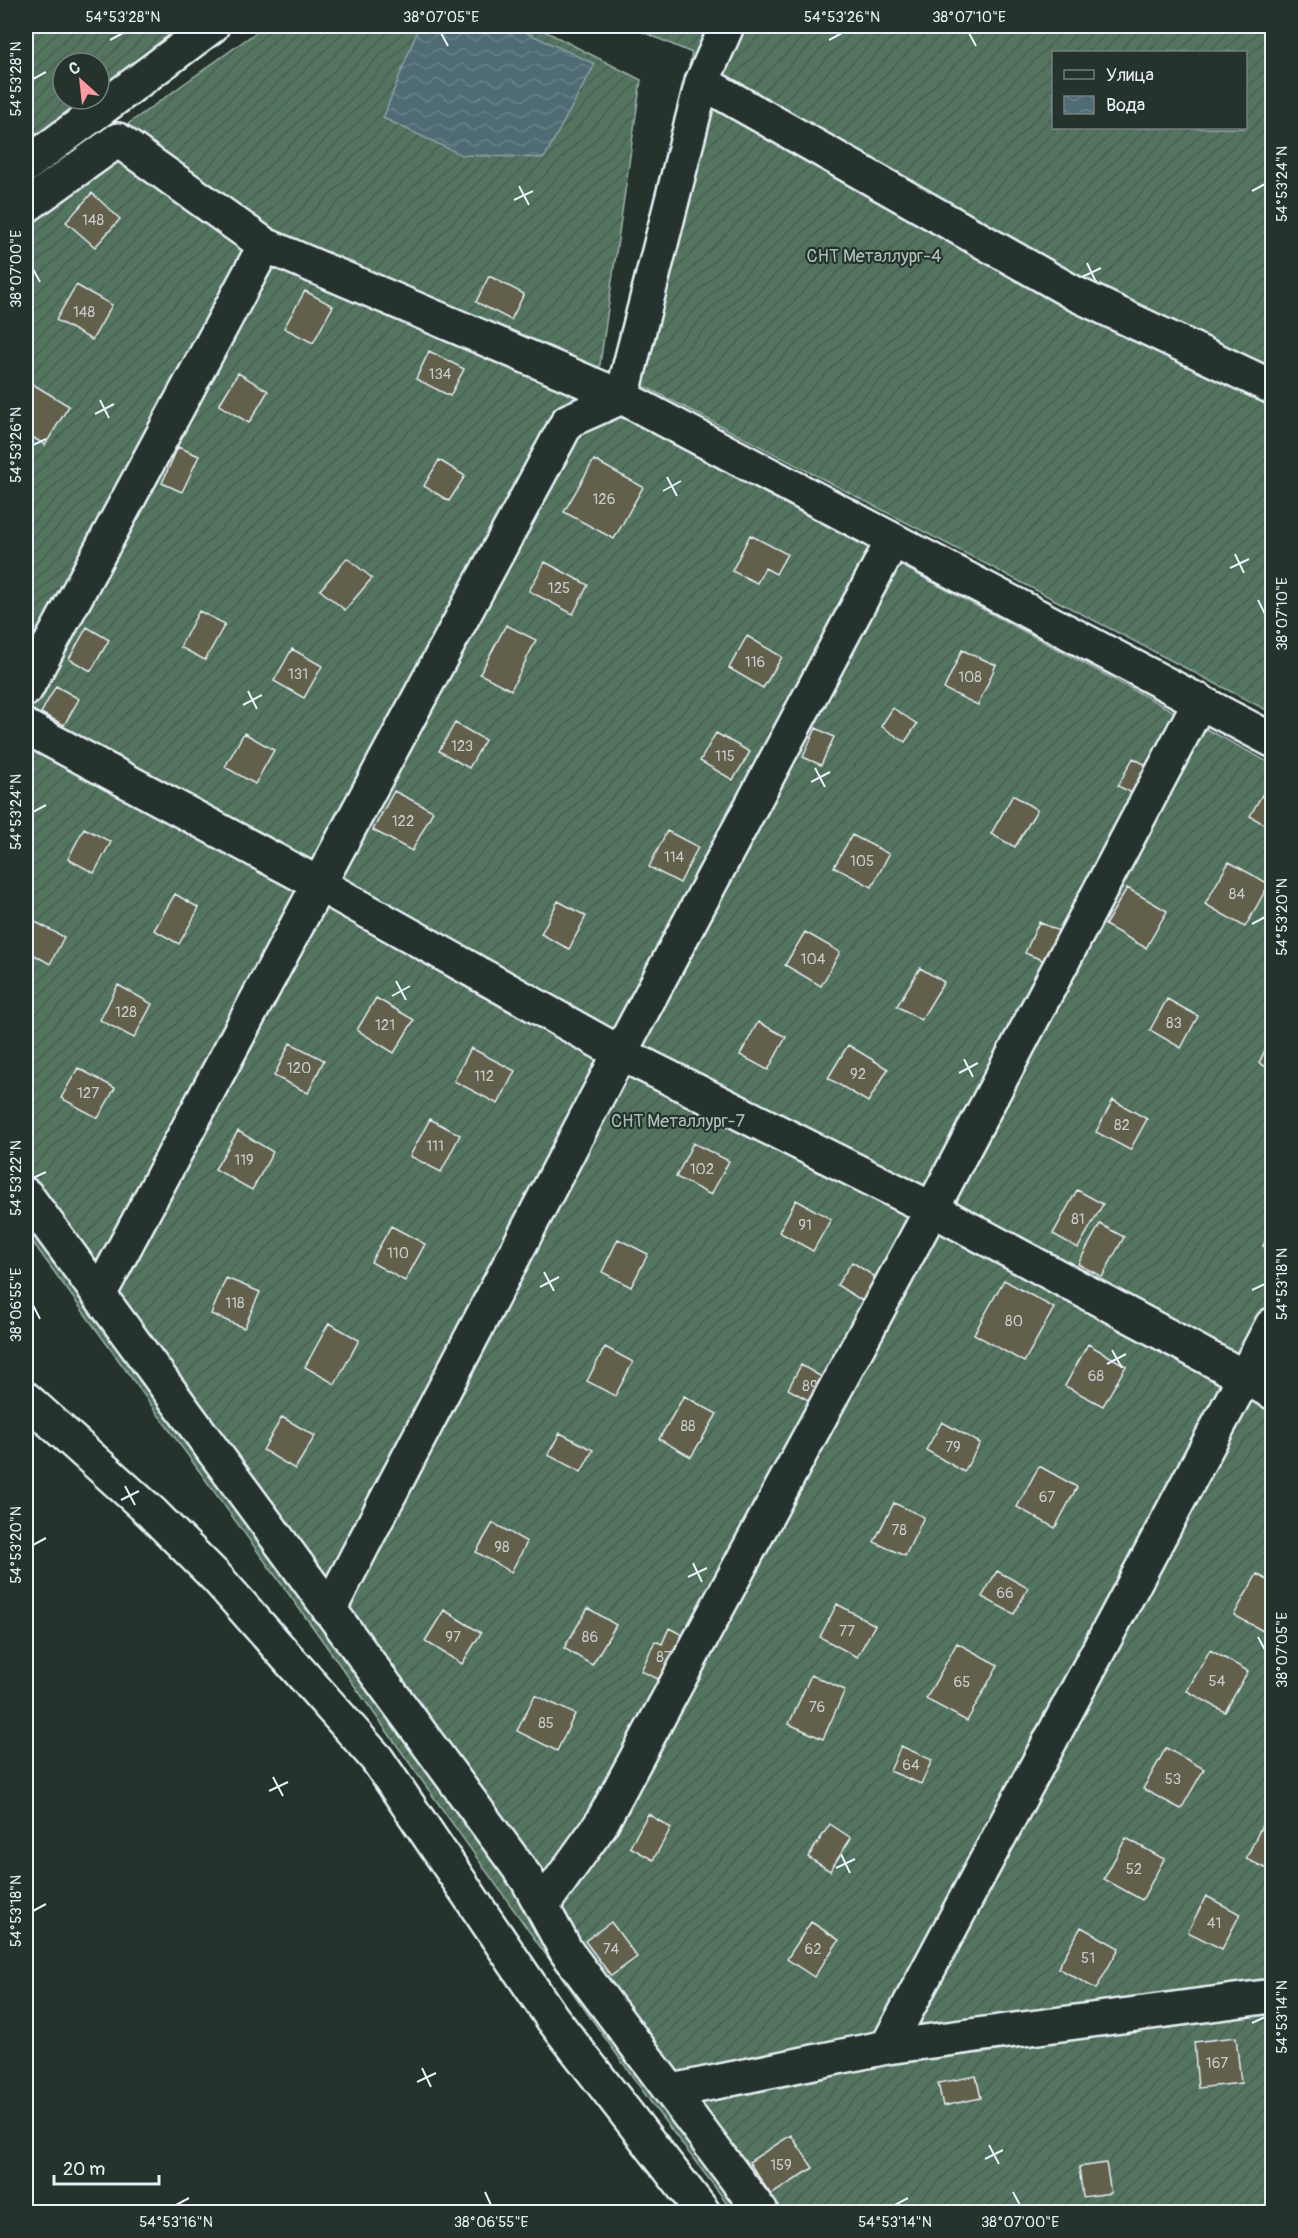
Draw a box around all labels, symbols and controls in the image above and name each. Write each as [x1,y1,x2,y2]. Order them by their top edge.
text: 54°53'28"N [85,8,161,27]
text: 38°07'05"E [403,8,479,27]
text: 54°53'26"N [804,8,880,27]
text: 38°07'10"E [932,8,1006,27]
text: 54°53'28"N [7,41,26,117]
north arrow [51,51,111,111]
legend [1052,51,1247,129]
text: С [66,57,84,80]
text: Улица [1106,64,1154,87]
text: Вода [1106,94,1145,117]
text: 54°53'24"N [1273,146,1292,222]
house number: 148 [82,211,104,230]
text: 38°07'00"E [7,230,26,308]
park label: СНТ Металлург-4 [807,245,942,268]
house number: 148 [73,303,95,322]
house number: 134 [429,365,452,384]
text: 54°53'26"N [7,407,26,483]
house number: 126 [593,490,615,509]
text: 38°07'10"E [1273,577,1292,651]
house number: 125 [548,579,570,598]
house number: 116 [745,653,765,672]
house number: 131 [288,665,308,684]
house number: 108 [958,668,982,687]
house number: 123 [451,737,473,756]
house number: 115 [715,747,735,766]
text: 54°53'24"N [7,774,26,850]
house number: 122 [392,812,414,831]
house number: 114 [664,848,685,867]
house number: 105 [850,852,874,871]
text: 54°53'20"N [1273,878,1292,956]
house number: 84 [1229,885,1245,904]
house number: 104 [801,950,826,969]
house number: 128 [115,1003,137,1022]
house number: 83 [1166,1014,1182,1033]
house number: 121 [375,1016,395,1035]
house number: 120 [287,1059,311,1078]
house number: 92 [850,1065,866,1084]
house number: 112 [474,1067,494,1086]
house number: 127 [77,1084,99,1103]
park label: СНТ Металлург-7 [611,1110,746,1133]
house number: 82 [1114,1116,1130,1135]
house number: 111 [426,1137,444,1156]
text: 54°53'22"N [7,1140,26,1216]
house number: 119 [234,1151,254,1170]
house number: 102 [690,1160,714,1179]
house number: 81 [1071,1210,1085,1229]
house number: 91 [798,1216,812,1235]
house number: 110 [387,1244,409,1263]
text: 54°53'18"N [1273,1248,1292,1320]
text: 38°06'55"E [7,1268,26,1342]
house number: 118 [225,1294,245,1313]
house number: 80 [1005,1312,1023,1331]
house number: 68 [1088,1367,1105,1386]
house number: 89 [802,1377,818,1396]
house number: 88 [680,1417,696,1436]
house number: 79 [945,1438,961,1457]
house number: 67 [1039,1488,1055,1507]
text: 54°53'20"N [7,1506,26,1584]
house number: 78 [891,1521,907,1540]
house number: 98 [494,1538,510,1557]
house number: 66 [996,1584,1014,1603]
text: 38°07'05"E [1273,1612,1292,1688]
house number: 77 [839,1622,855,1641]
house number: 97 [445,1628,461,1647]
house number: 86 [582,1628,598,1647]
house number: 87 [656,1648,672,1667]
house number: 54 [1209,1672,1226,1691]
house number: 65 [954,1673,970,1692]
house number: 76 [809,1698,825,1717]
house number: 85 [538,1714,554,1733]
house number: 64 [902,1756,920,1775]
house number: 53 [1165,1770,1181,1789]
house number: 52 [1126,1860,1142,1879]
text: 54°53'18"N [7,1875,26,1947]
house number: 41 [1207,1914,1221,1933]
house number: 74 [603,1940,620,1959]
house number: 62 [804,1940,822,1959]
house number: 51 [1081,1949,1095,1968]
text: 54°53'14"N [1273,1980,1292,2054]
house number: 167 [1206,2054,1228,2073]
scale bar [54,2148,159,2186]
house number: 159 [770,2156,792,2175]
text: 20 m [63,2158,105,2181]
text: 54°53'16"N [139,2213,213,2232]
text: 38°06'55"E [454,2213,528,2232]
text: 54°53'14"N [858,2213,932,2232]
text: 38°07'00"E [981,2213,1059,2232]

